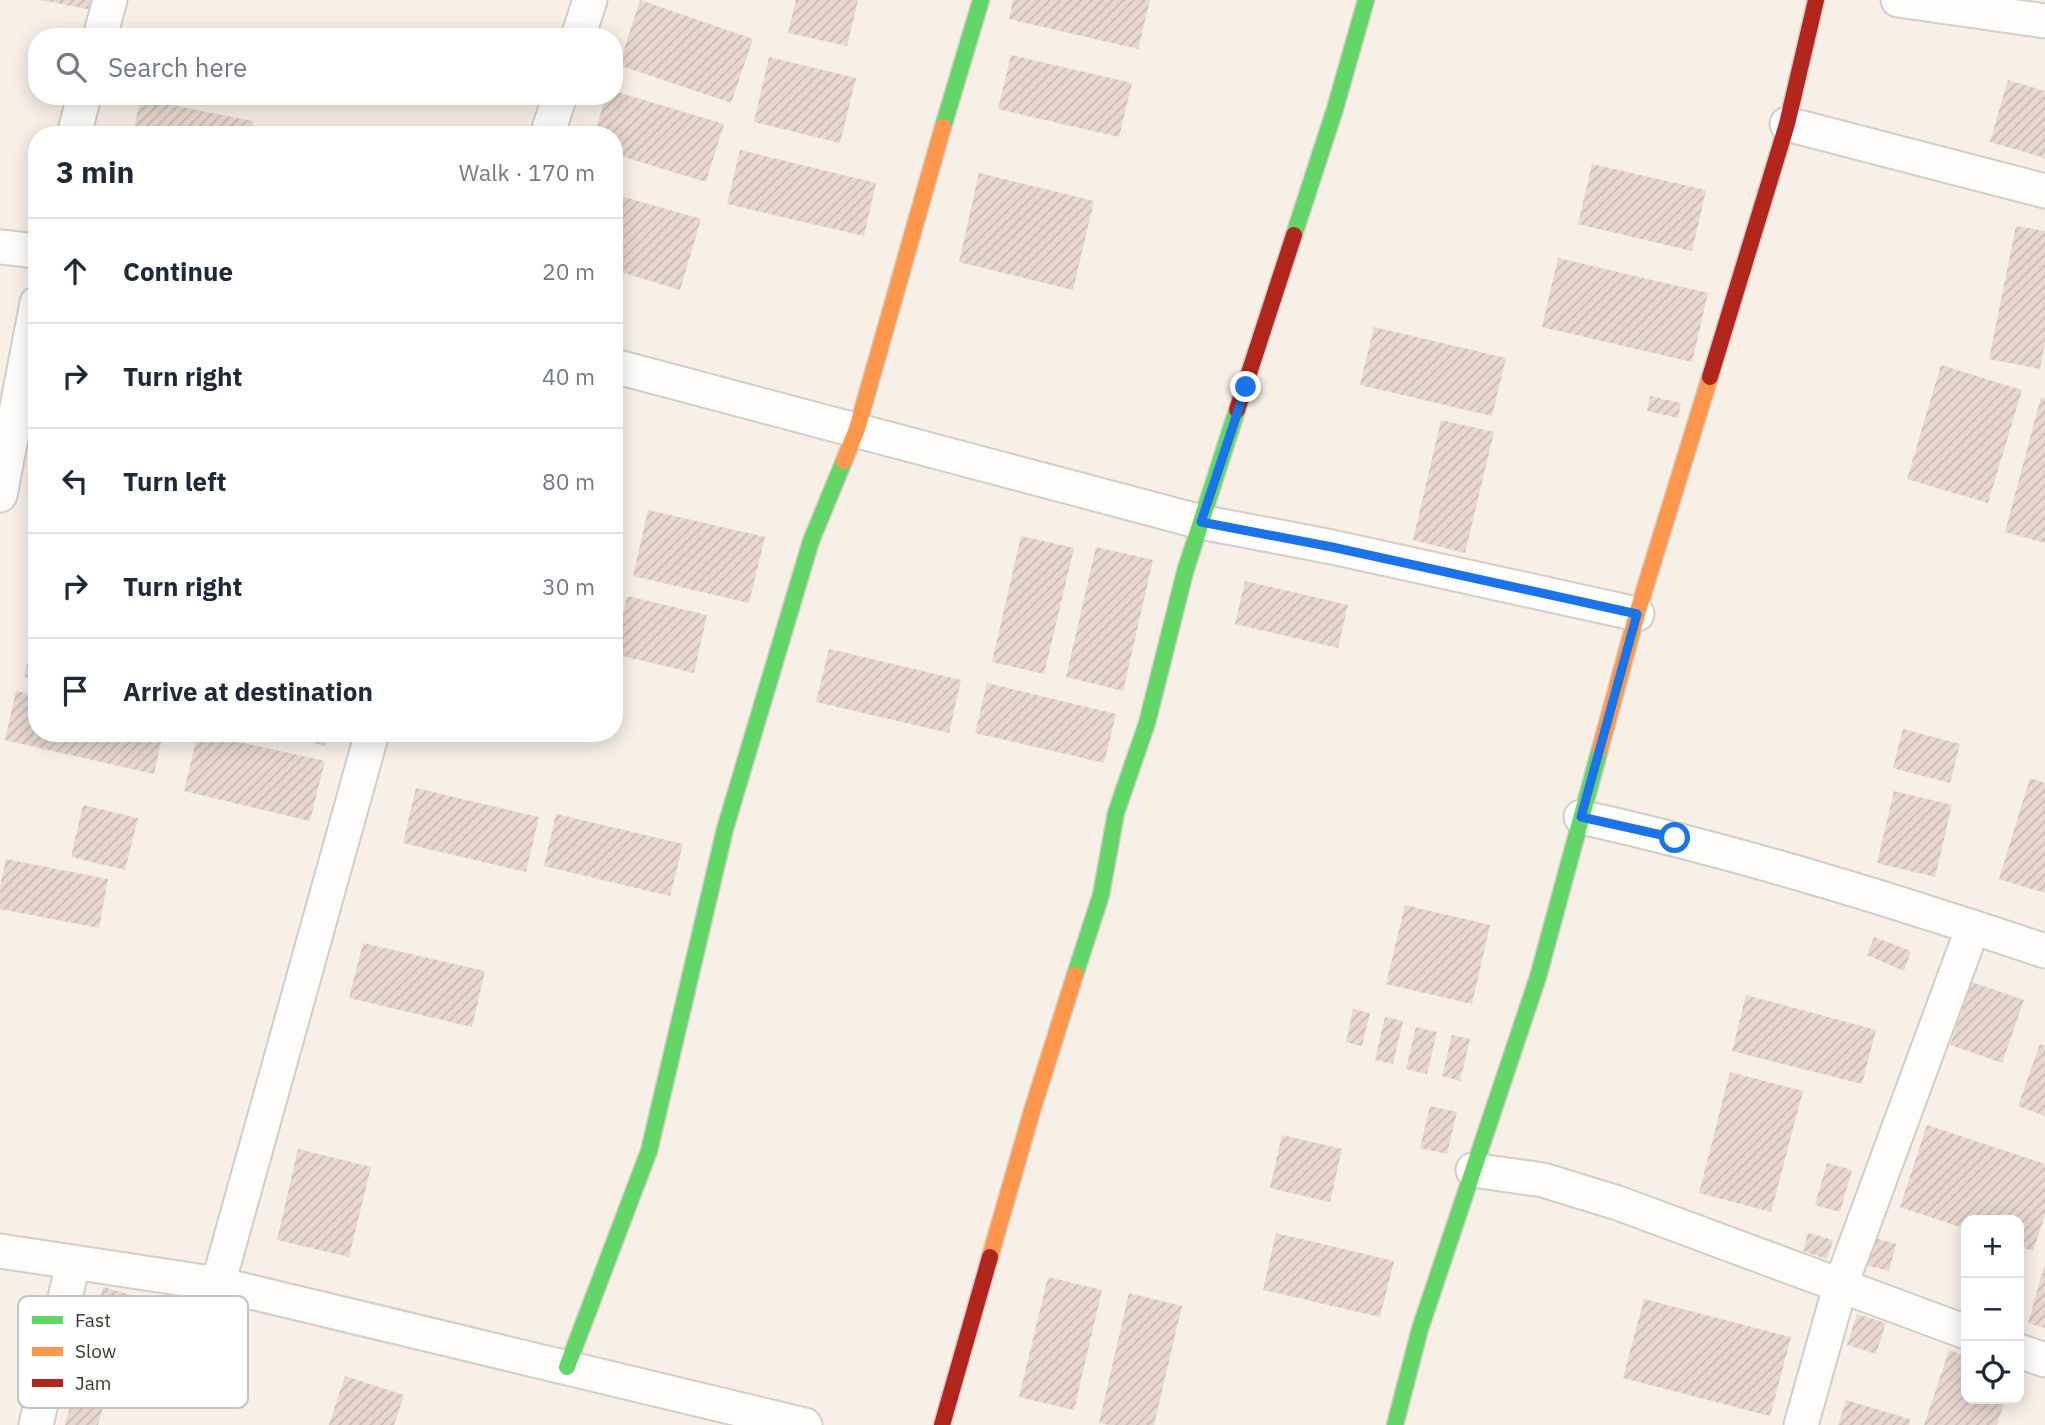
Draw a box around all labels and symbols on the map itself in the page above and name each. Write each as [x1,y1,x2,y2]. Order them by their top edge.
route end [1230,371,1261,402]
route start [1659,822,1690,853]
legend [18,1296,248,1408]
text: Fast [75,1308,111,1332]
text: Slow [75,1339,116,1363]
text: Jam [75,1371,111,1395]

